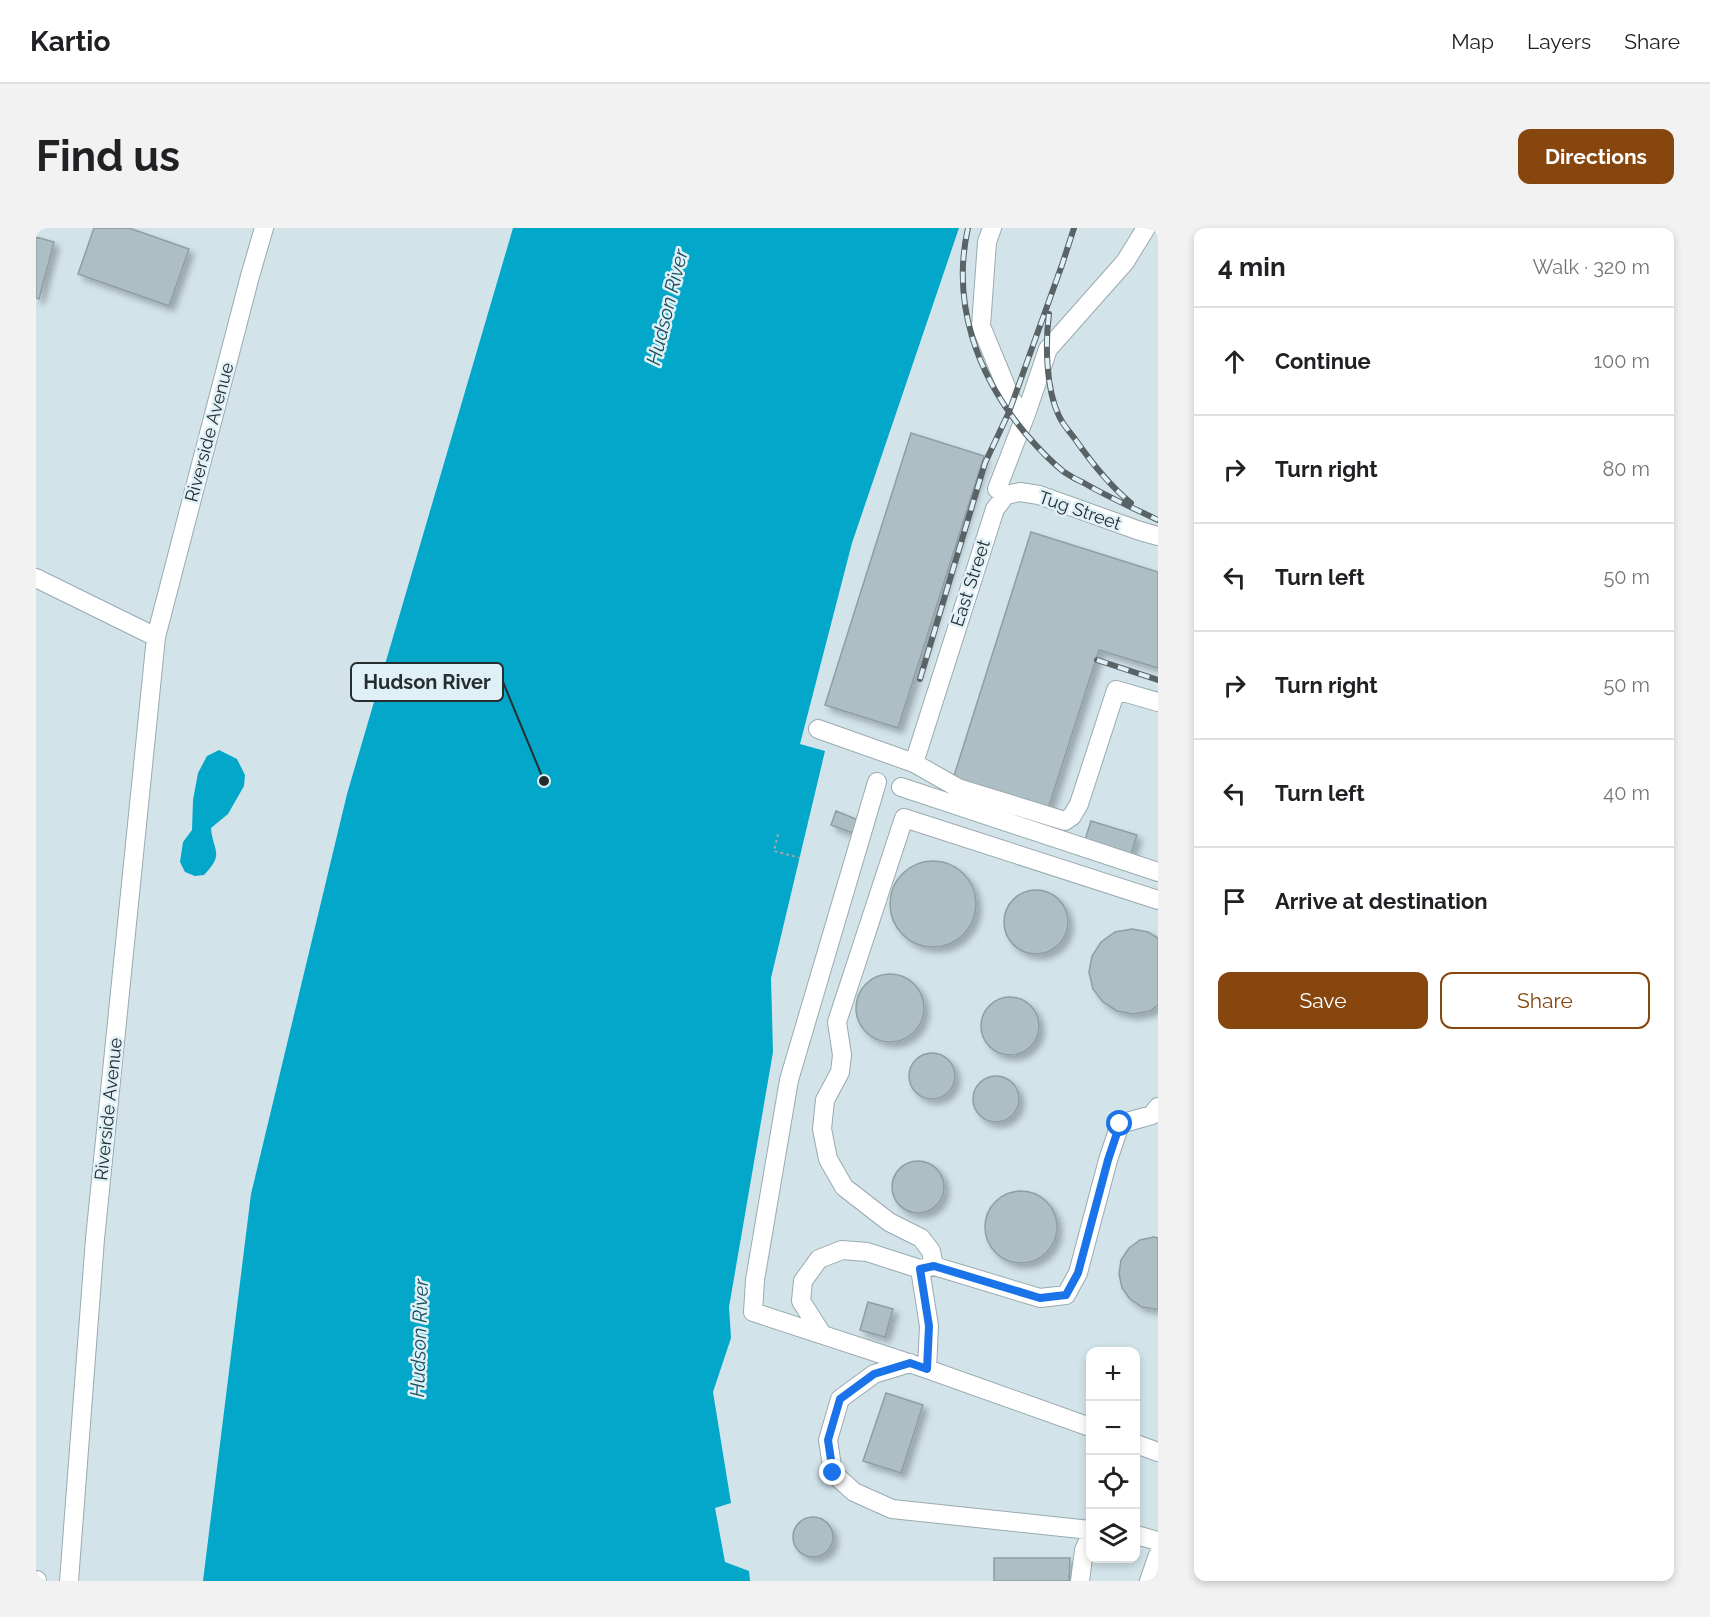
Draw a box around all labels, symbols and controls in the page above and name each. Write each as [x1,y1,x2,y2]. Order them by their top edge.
text: Kartio [30,25,110,58]
text: Map [1451,29,1494,54]
text: Layers [1527,29,1591,54]
text: Share [1624,29,1680,54]
button: Directions [1518,129,1674,184]
text: Find us [36,132,180,181]
water label: Hudson River [641,246,693,367]
text: 4 min [1218,252,1286,282]
text: Walk · 320 m [1532,255,1650,279]
icon: ahead [1218,345,1251,378]
text: Continue [1275,348,1371,374]
text: 100 m [1593,349,1650,373]
street label: Riverside Avenue [180,360,238,504]
icon: right [1218,453,1251,486]
text: Turn right [1275,456,1378,482]
text: 80 m [1602,457,1650,481]
street label: Tug Street [1036,486,1124,534]
street label: East Street [946,537,994,629]
icon: left [1218,561,1251,594]
text: Turn left [1275,564,1365,590]
text: 50 m [1603,565,1650,589]
callout: Hudson River [351,663,503,701]
icon: right [1218,669,1251,702]
text: Hudson River [363,670,491,694]
text: Turn right [1275,672,1378,698]
text: 50 m [1603,673,1650,697]
icon: left [1218,777,1251,810]
text: Turn left [1275,780,1365,806]
text: 40 m [1603,781,1650,805]
icon: arrive [1218,885,1251,918]
text: Arrive at destination [1275,888,1488,914]
button: Save [1218,972,1428,1029]
button: Share [1440,972,1650,1029]
street label: Riverside Avenue [90,1036,126,1181]
route start [1106,1110,1132,1136]
water label: Hudson River [405,1277,433,1398]
map controls [1086,1347,1140,1563]
button: + [1086,1347,1140,1401]
button: − [1086,1401,1140,1455]
button: locate [1086,1455,1140,1509]
route end [819,1459,845,1485]
button: layers [1086,1509,1140,1563]

